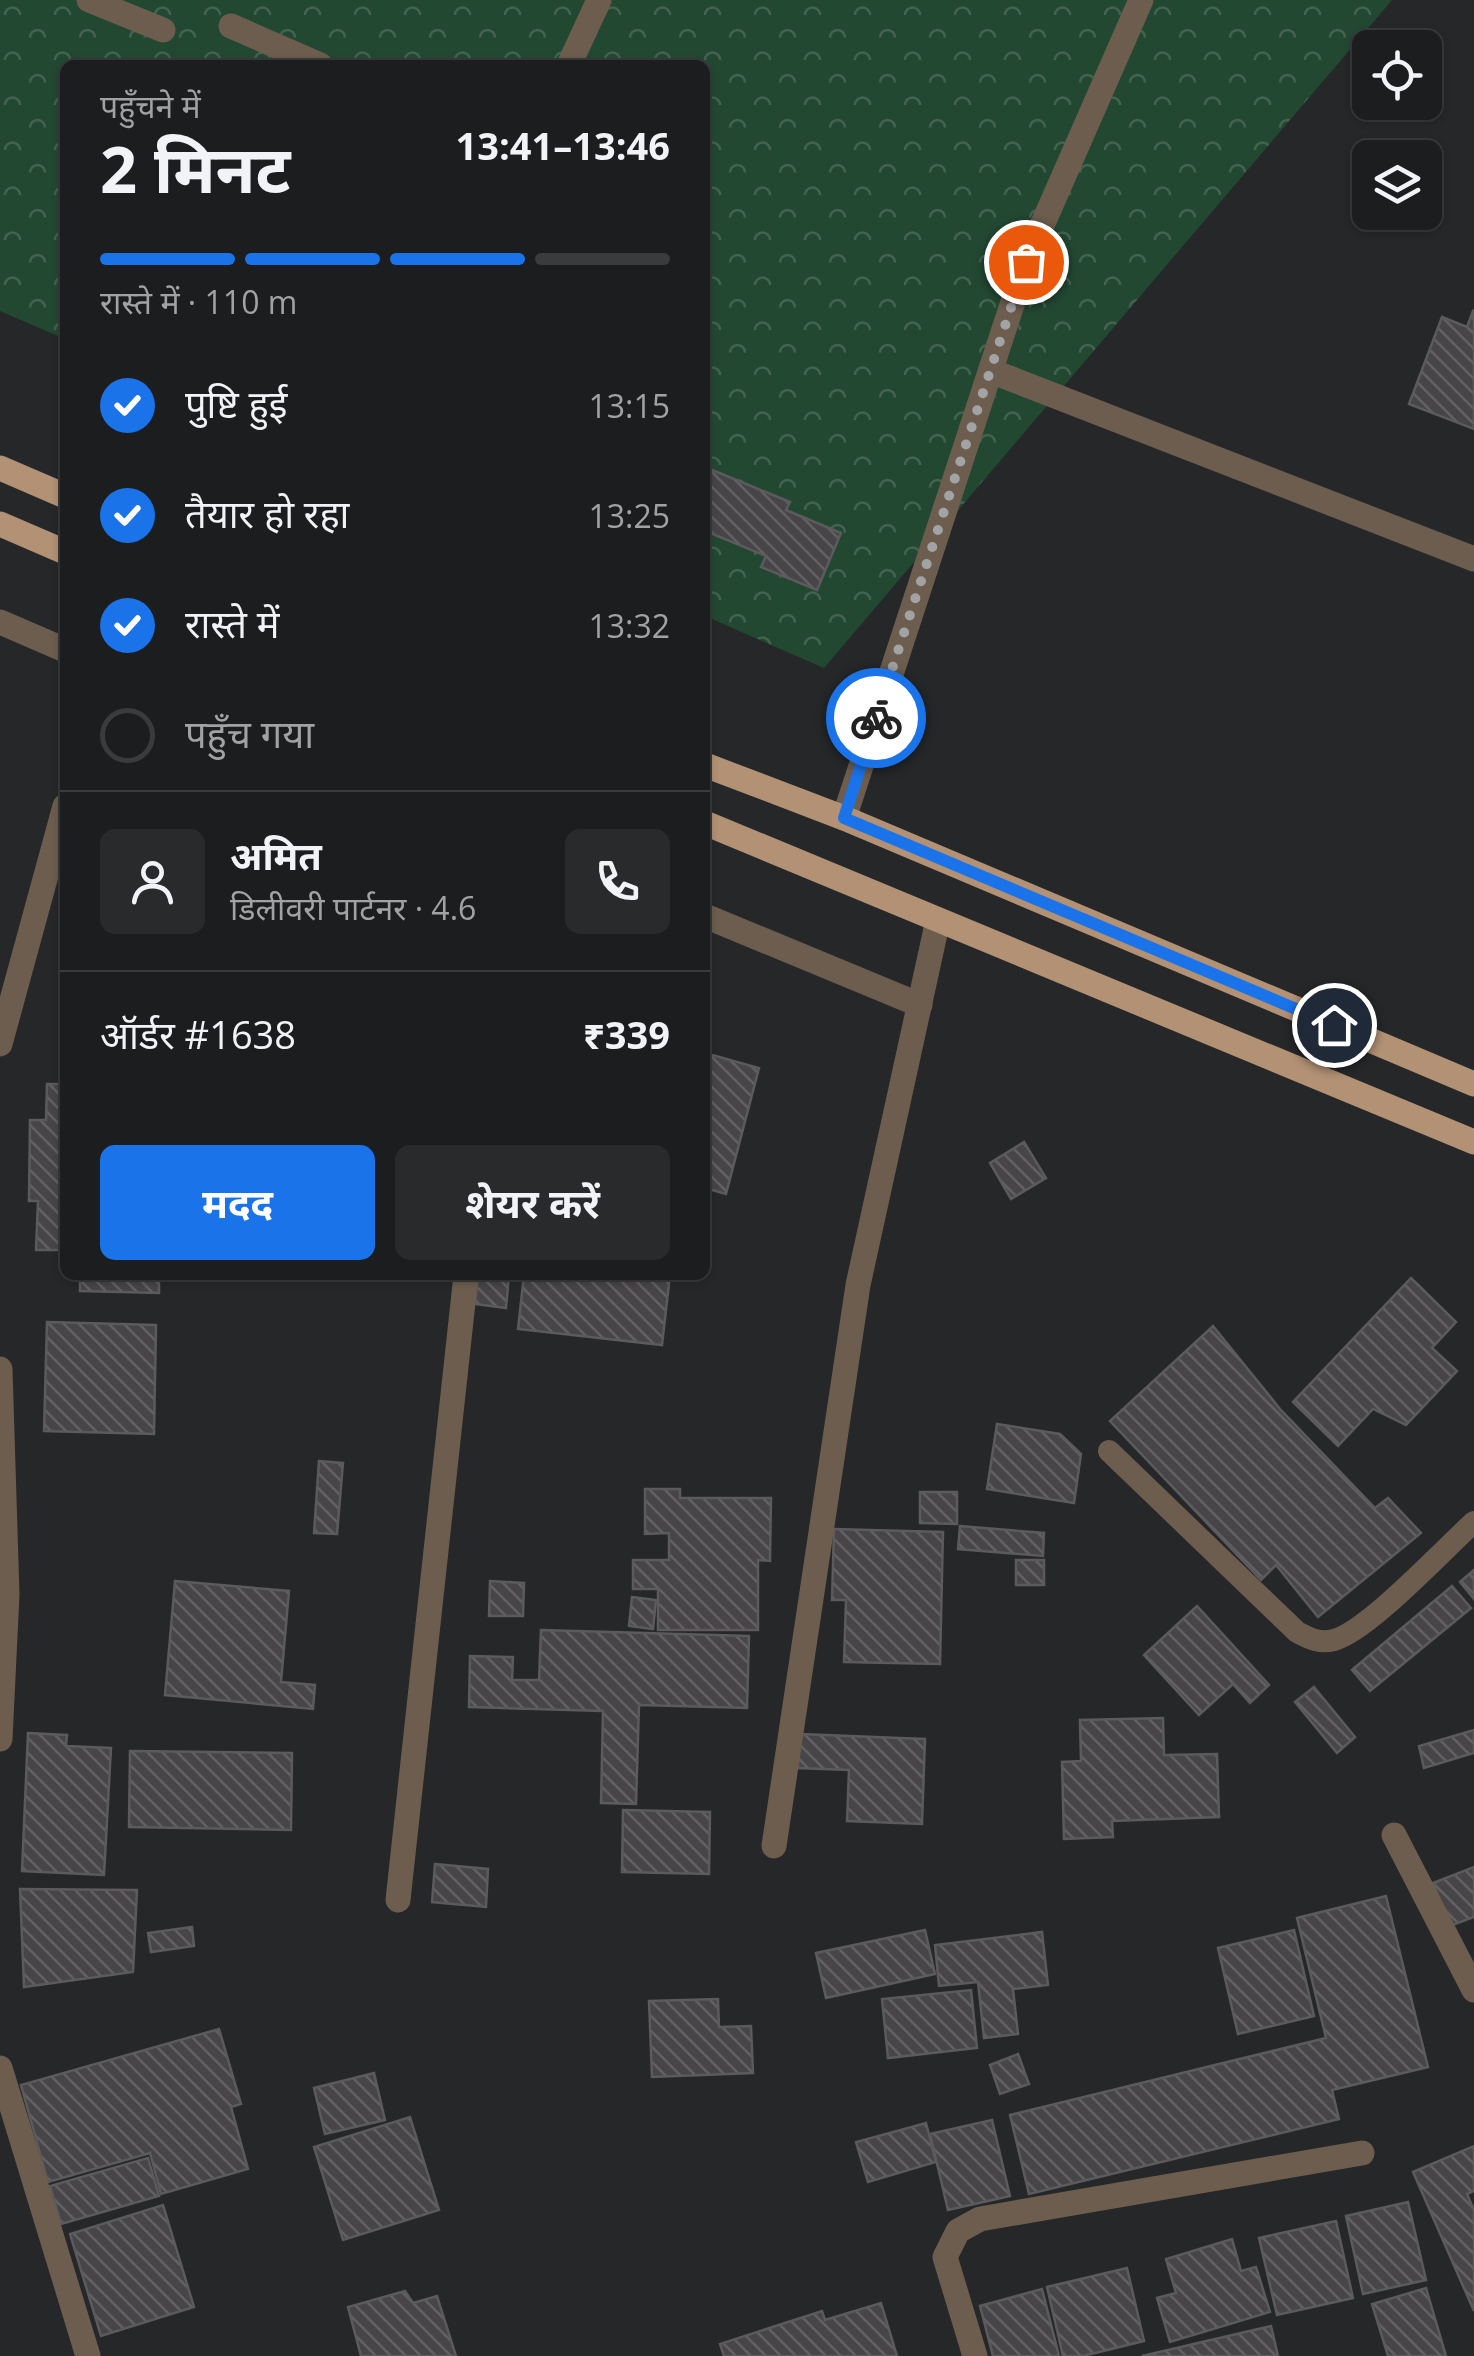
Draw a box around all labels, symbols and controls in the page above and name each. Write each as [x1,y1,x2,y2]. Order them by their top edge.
map controls [1352,30,1442,230]
button: locate [1352,30,1442,120]
text: पहुँचने में [100,84,201,127]
text: 13:41–13:46 [456,119,670,171]
text: 2 मिनट [100,124,291,212]
button: layers [1352,140,1442,230]
pin [984,220,1069,305]
icon: bag [999,235,1054,290]
text: रास्ते में · 110 m [100,280,297,323]
text: पुष्टि हुई [185,377,287,429]
icon: check [100,378,155,433]
text: 13:15 [588,384,670,427]
text: तैयार हो रहा [185,487,349,539]
icon: check [100,488,155,543]
text: 13:25 [588,494,670,537]
text: रास्ते में [185,597,279,649]
icon: check [100,598,155,653]
text: 13:32 [588,604,670,647]
courier [826,668,926,768]
icon: bike [849,691,904,746]
text: पहुँच गया [185,707,314,759]
button: person [100,829,205,934]
text: अमित [230,829,322,881]
button: phone [565,829,670,934]
text: डिलीवरी पार्टनर · 4.6 [230,886,476,929]
pin [1292,983,1377,1068]
icon: home [1307,998,1362,1053]
text: ऑर्डर #1638 [100,1008,296,1060]
text: ₹339 [583,1008,670,1060]
button: मदद [100,1145,375,1260]
button: शेयर करें [395,1145,670,1260]

